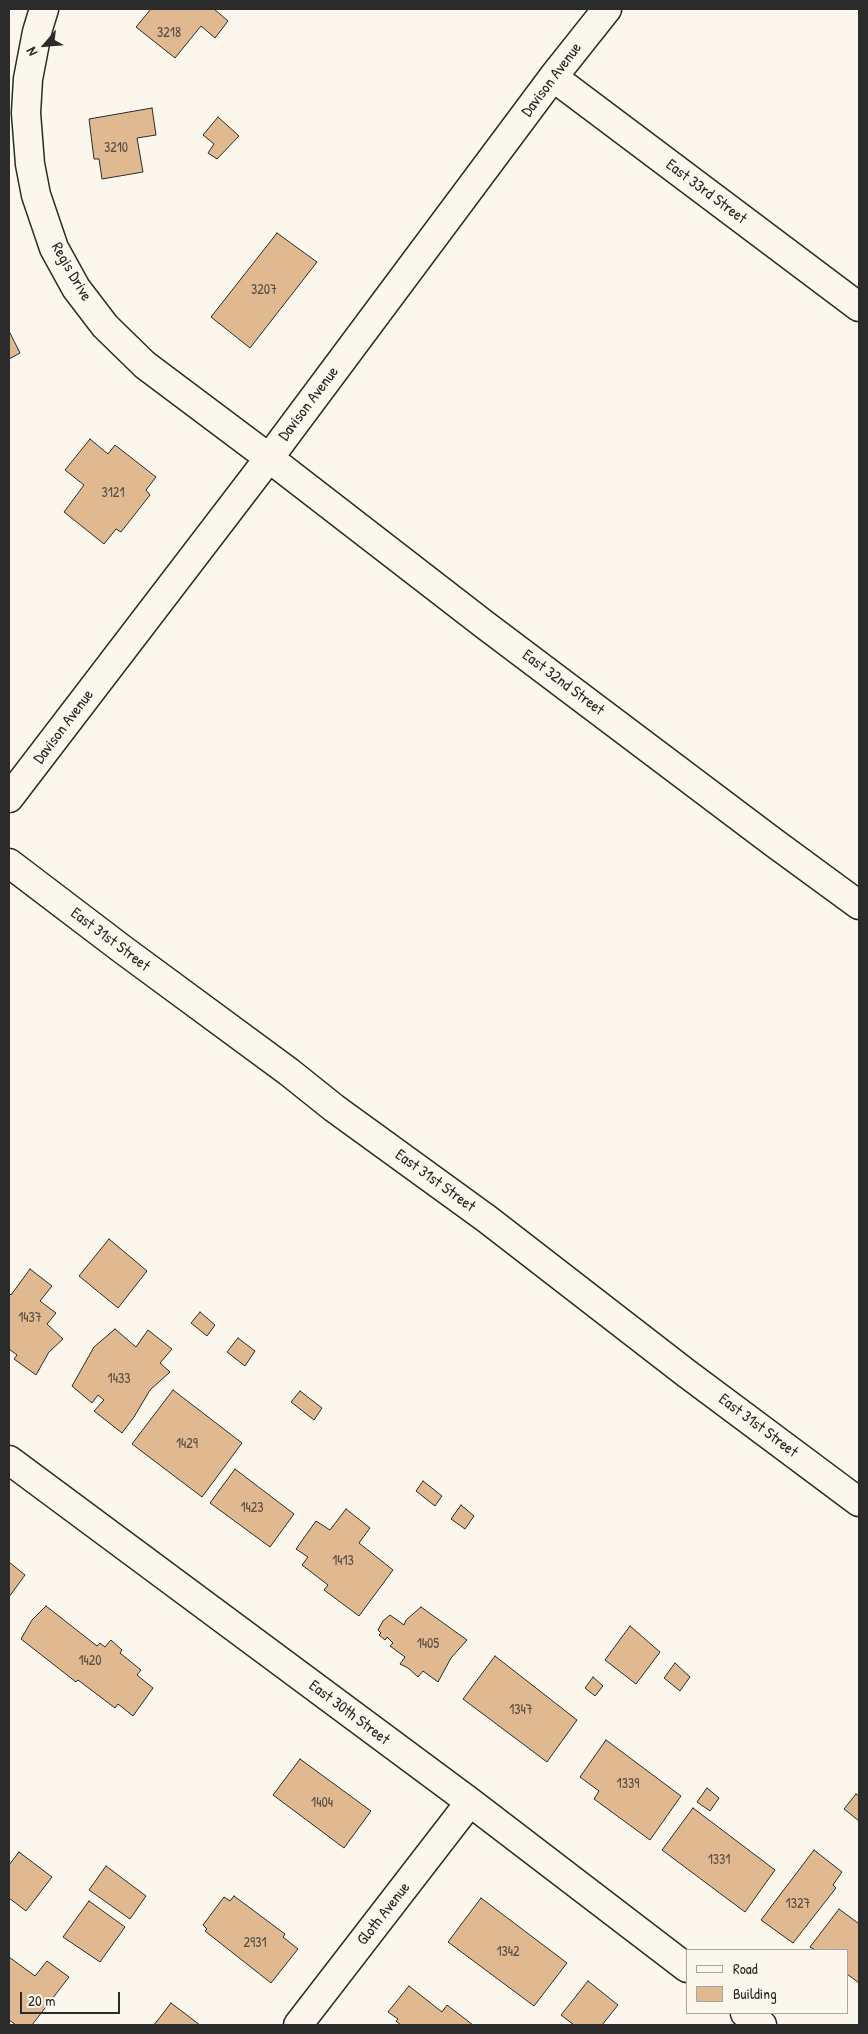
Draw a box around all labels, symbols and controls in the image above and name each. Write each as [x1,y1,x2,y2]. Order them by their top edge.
north arrow [20,20,70,70]
house number: 3218 [157,25,181,41]
street label: Davison Avenue [518,39,586,121]
text: N [21,44,41,60]
house number: 3210 [104,140,128,156]
street label: East 33rd Street [662,155,750,229]
street label: Regis Drive [47,239,95,305]
house number: 3207 [251,282,277,298]
street label: Davison Avenue [275,363,343,445]
house number: 3121 [102,485,124,501]
street label: East 32nd Street [518,646,608,720]
street label: Davison Avenue [30,686,98,768]
street label: East 31st Street [67,904,153,976]
street label: East 31st Street [391,1146,479,1216]
house number: 1437 [18,1310,42,1326]
house number: 1433 [108,1371,130,1387]
street label: East 31st Street [715,1390,801,1462]
house number: 1429 [176,1436,198,1452]
house number: 1423 [240,1500,264,1516]
house number: 1413 [332,1553,354,1569]
house number: 1405 [417,1636,439,1652]
house number: 1420 [78,1653,102,1669]
street label: East 30th Street [305,1676,393,1750]
house number: 1347 [509,1702,533,1718]
house number: 1339 [617,1776,639,1792]
house number: 1404 [311,1795,333,1811]
house number: 1331 [708,1852,730,1868]
street label: Gloth Avenue [353,1879,415,1949]
house number: 1327 [786,1896,810,1912]
house number: 2931 [243,1935,267,1951]
house number: 1342 [496,1944,520,1960]
legend [686,1949,848,2014]
text: Road [733,1958,758,1979]
scale bar [22,1982,122,2014]
text: Building [733,1983,777,2004]
text: 20 m [28,1990,55,2011]

